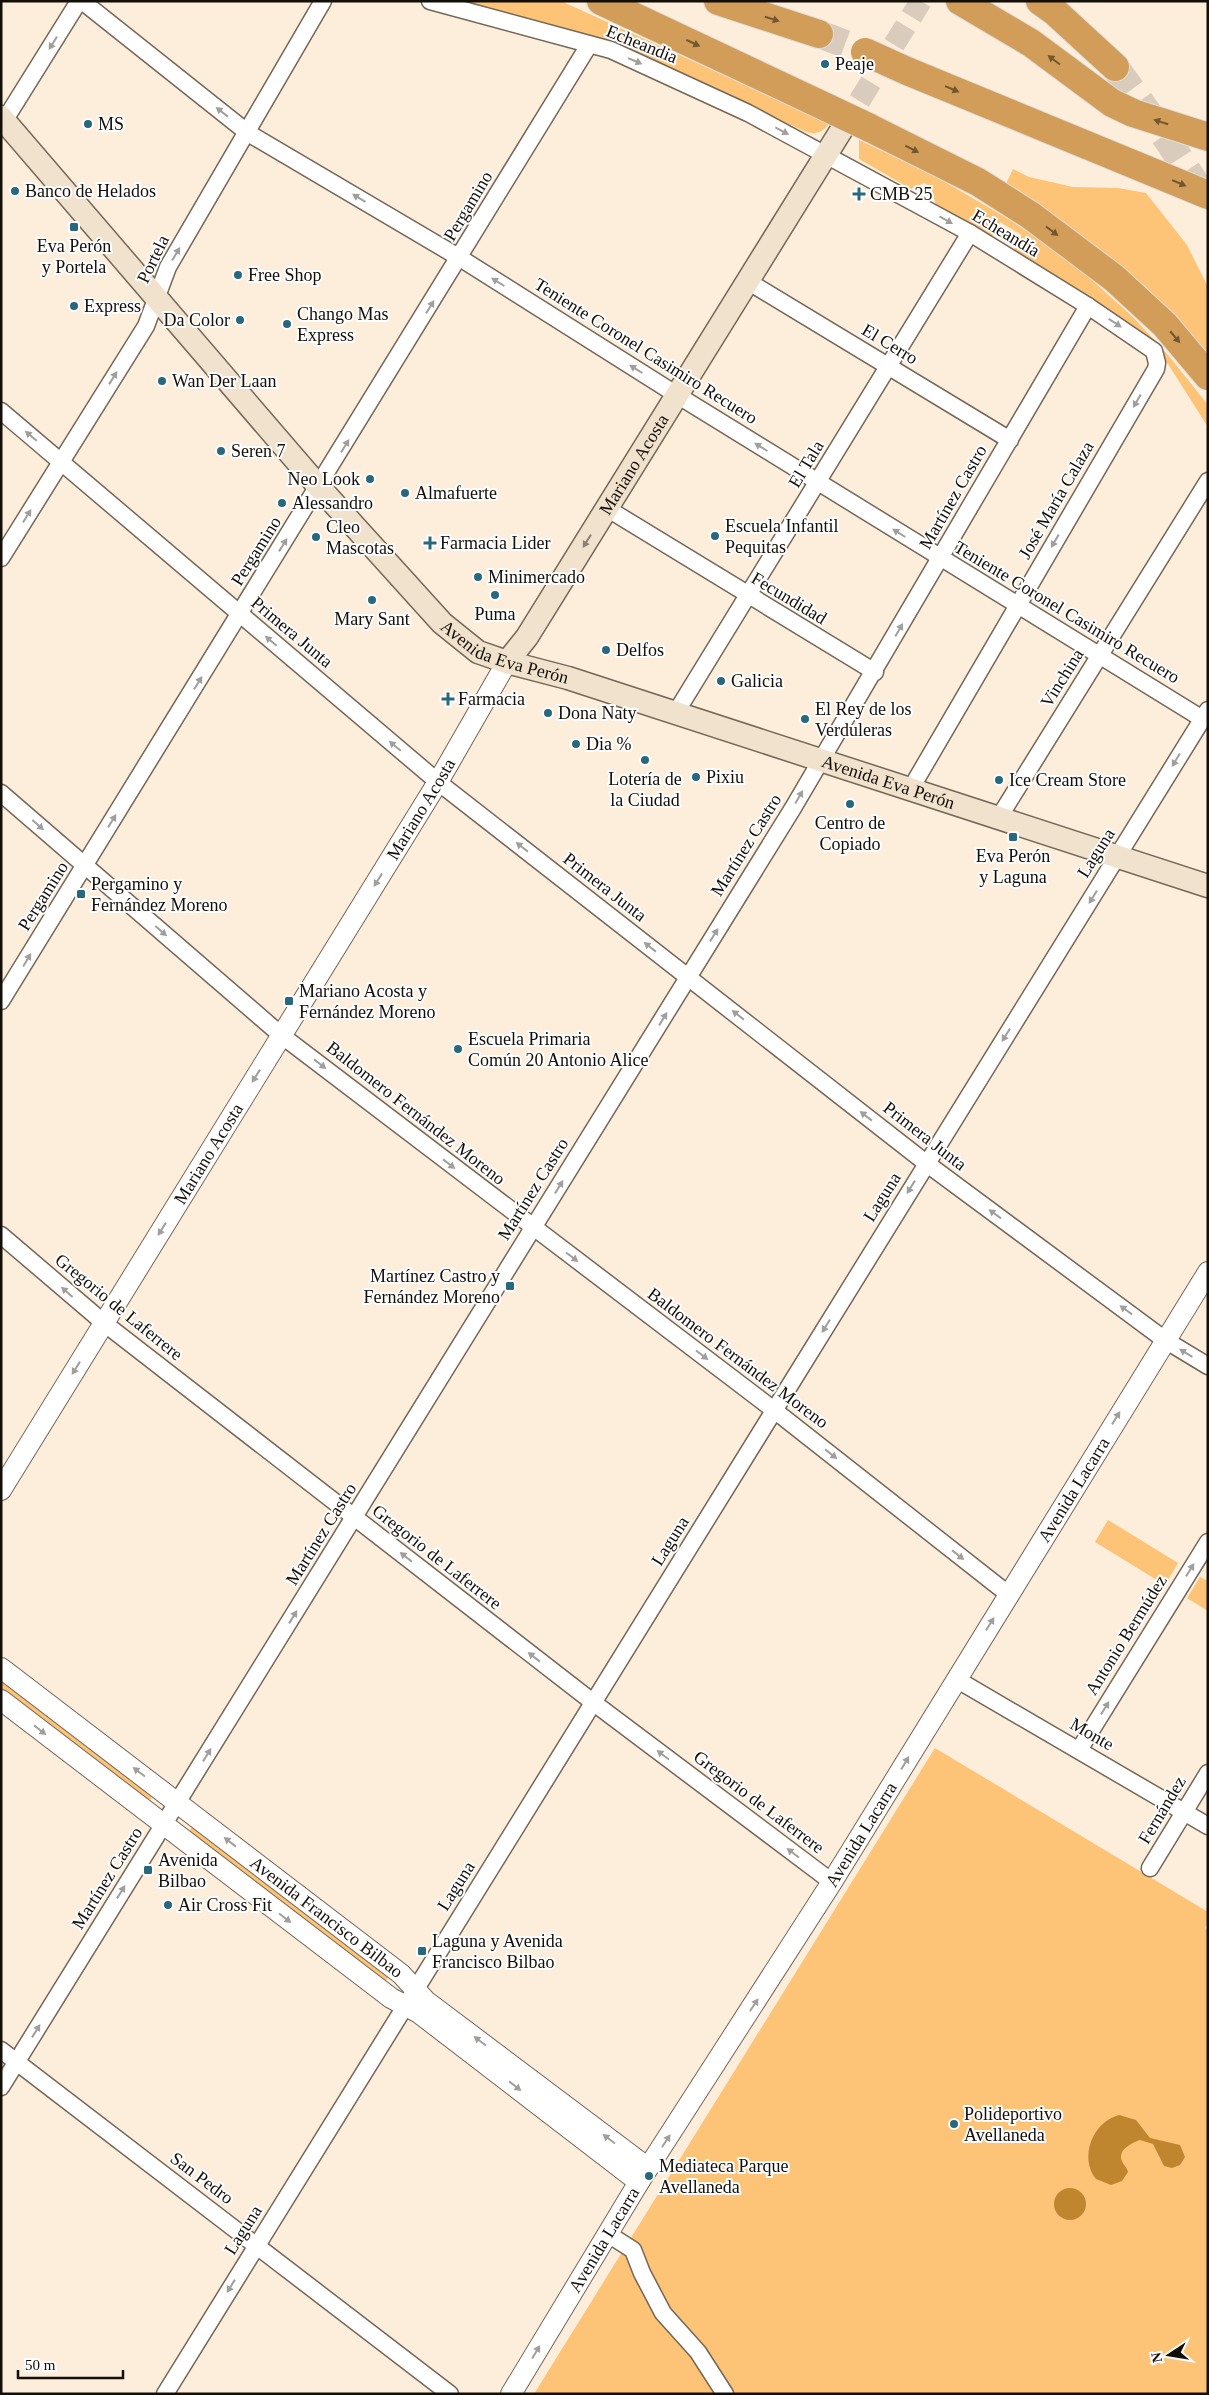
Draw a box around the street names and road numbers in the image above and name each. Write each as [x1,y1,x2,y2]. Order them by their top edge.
street label: Echeandia [604,21,681,67]
street label: Pergamino [439,168,497,244]
street label: Echeandía [969,205,1043,261]
street label: Portela [133,232,173,286]
street label: Teniente Coronel Casimiro Recuero [531,274,761,428]
street label: El Cerro [858,320,922,368]
street label: Mariano Acosta [595,411,673,518]
street label: El Tala [784,437,828,491]
street label: José María Calaza [1014,438,1098,562]
street label: Martínez Castro [915,442,991,552]
street label: Pergamino [227,513,285,589]
street label: Teniente Coronel Casimiro Recuero [951,537,1183,687]
street label: Fecundidad [748,568,830,628]
street label: Primera Junta [247,592,337,672]
street label: Avenida Eva Perón [437,616,571,688]
street label: Vinchina [1036,645,1088,711]
street label: Avenida Eva Perón [819,751,957,813]
street label: Mariano Acosta [383,755,459,863]
street label: Martínez Castro [707,790,785,900]
street label: Laguna [1073,825,1119,881]
street label: Primera Junta [560,848,650,926]
street label: Pergamino [14,858,72,934]
street label: Baldomero Fernández Moreno [323,1037,509,1189]
street label: Primera Junta [880,1097,970,1175]
street label: Mariano Acosta [170,1100,247,1208]
street label: Martínez Castro [494,1134,572,1244]
street label: Laguna [859,1169,905,1225]
street label: Gregorio de Laferrere [51,1250,187,1364]
street label: Baldomero Fernández Moreno [644,1284,832,1432]
street label: Avenida Lacarra [1034,1434,1113,1546]
street label: Martínez Castro [282,1479,360,1589]
street label: Gregorio de Laferrere [369,1501,505,1613]
street label: Laguna [647,1513,693,1569]
street label: Antonio Bermúdez [1081,1571,1171,1699]
street label: Monte [1067,1714,1117,1754]
street label: Gregorio de Laferrere [690,1746,828,1858]
street label: Fernández [1134,1773,1190,1847]
street label: Avenida Lacarra [821,1779,901,1891]
street label: Martínez Castro [68,1823,146,1933]
street label: Avenida Francisco Bilbao [246,1852,407,1982]
street label: Laguna [433,1858,479,1914]
street label: San Pedro [167,2148,237,2208]
street label: Avenida Lacarra [565,2184,643,2296]
street label: Laguna [220,2202,266,2258]

